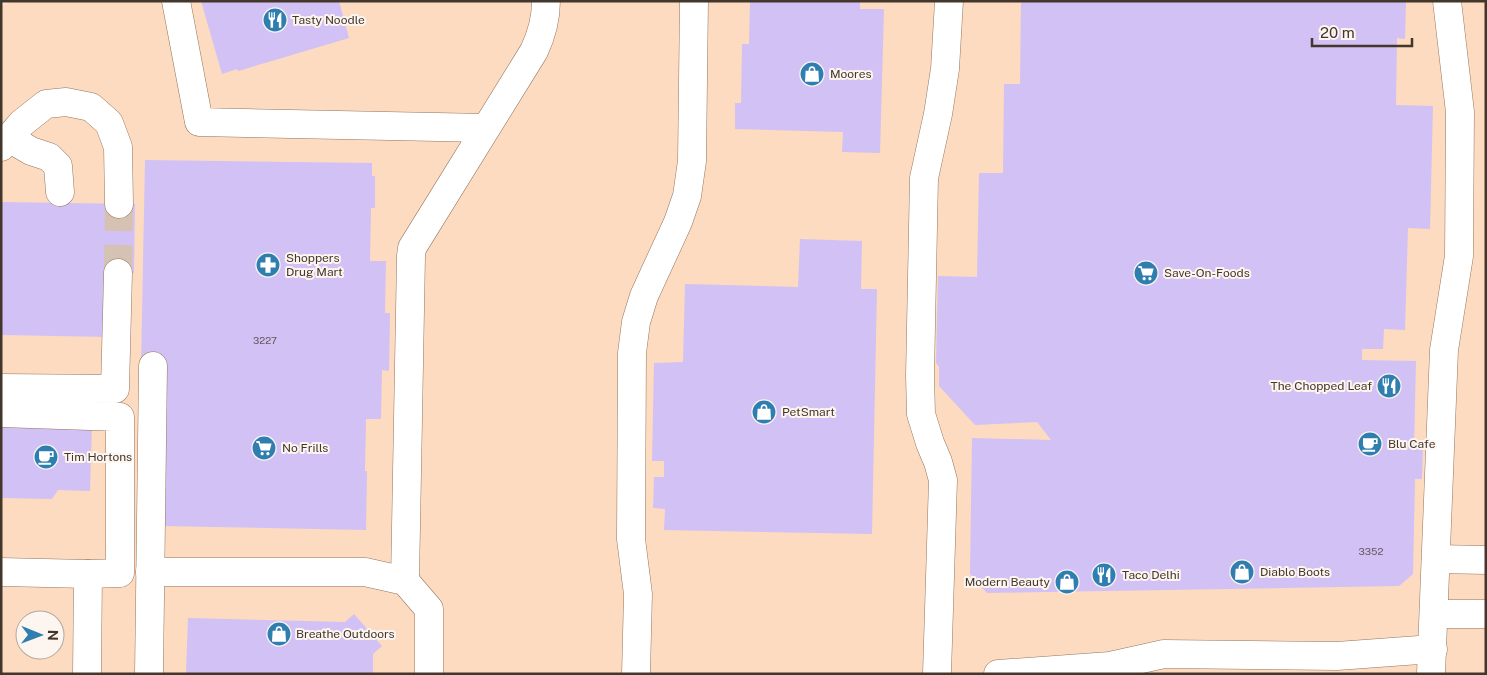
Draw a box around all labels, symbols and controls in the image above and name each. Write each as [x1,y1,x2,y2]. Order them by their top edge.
restaurant icon: Tasty Noodle [262,7,288,33]
place label: Tasty Noodle [292,13,365,27]
scale bar [1312,15,1412,47]
text: 20 m [1320,24,1355,41]
shop icon: Moores [799,61,825,87]
place label: Moores [830,67,872,81]
place label: Shoppers Drug Mart [286,251,343,279]
pharmacy icon: Shoppers Drug Mart [255,252,281,278]
supermarket icon: Save-On-Foods [1133,260,1159,286]
place label: Save-On-Foods [1164,266,1250,280]
house number: 3227 [253,334,277,346]
restaurant icon: The Chopped Leaf [1376,373,1402,399]
place label: The Chopped Leaf [1271,379,1372,393]
shop icon: PetSmart [751,399,777,425]
place label: PetSmart [782,405,835,419]
cafe icon: Blu Cafe [1357,431,1383,457]
supermarket icon: No Frills [251,435,277,461]
place label: Blu Cafe [1388,437,1436,451]
place label: No Frills [282,441,328,455]
cafe icon: Tim Hortons [33,444,59,470]
place label: Tim Hortons [64,450,132,464]
house number: 3352 [1359,545,1383,557]
shop icon: Diablo Boots [1229,559,1255,585]
restaurant icon: Taco Delhi [1091,562,1117,588]
place label: Diablo Boots [1260,565,1330,579]
place label: Taco Delhi [1122,568,1180,582]
shop icon: Modern Beauty [1054,569,1080,595]
place label: Modern Beauty [965,575,1051,589]
north arrow [15,610,65,660]
shop icon: Breathe Outdoors [266,621,292,647]
place label: Breathe Outdoors [296,627,395,641]
text: N [45,630,61,641]

